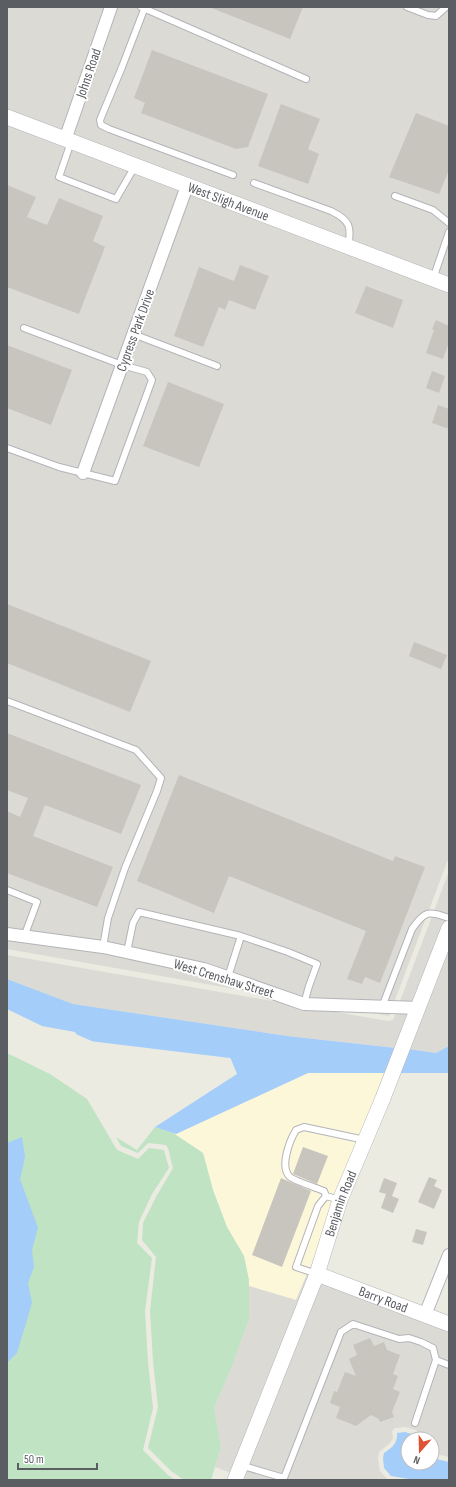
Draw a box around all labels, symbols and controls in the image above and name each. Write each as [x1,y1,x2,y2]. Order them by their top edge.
street label: Johns Road [72,46,105,101]
street label: West Sligh Avenue [185,179,271,225]
street label: Cypress Park Drive [113,287,158,374]
street label: West Crenshaw Street [172,955,276,1002]
street label: Benjamin Road [321,1168,361,1239]
street label: Barry Road [356,1283,410,1317]
north arrow [400,1431,440,1471]
scale bar [18,1445,97,1471]
text: 50 m [24,1452,44,1467]
text: N [412,1453,422,1467]

